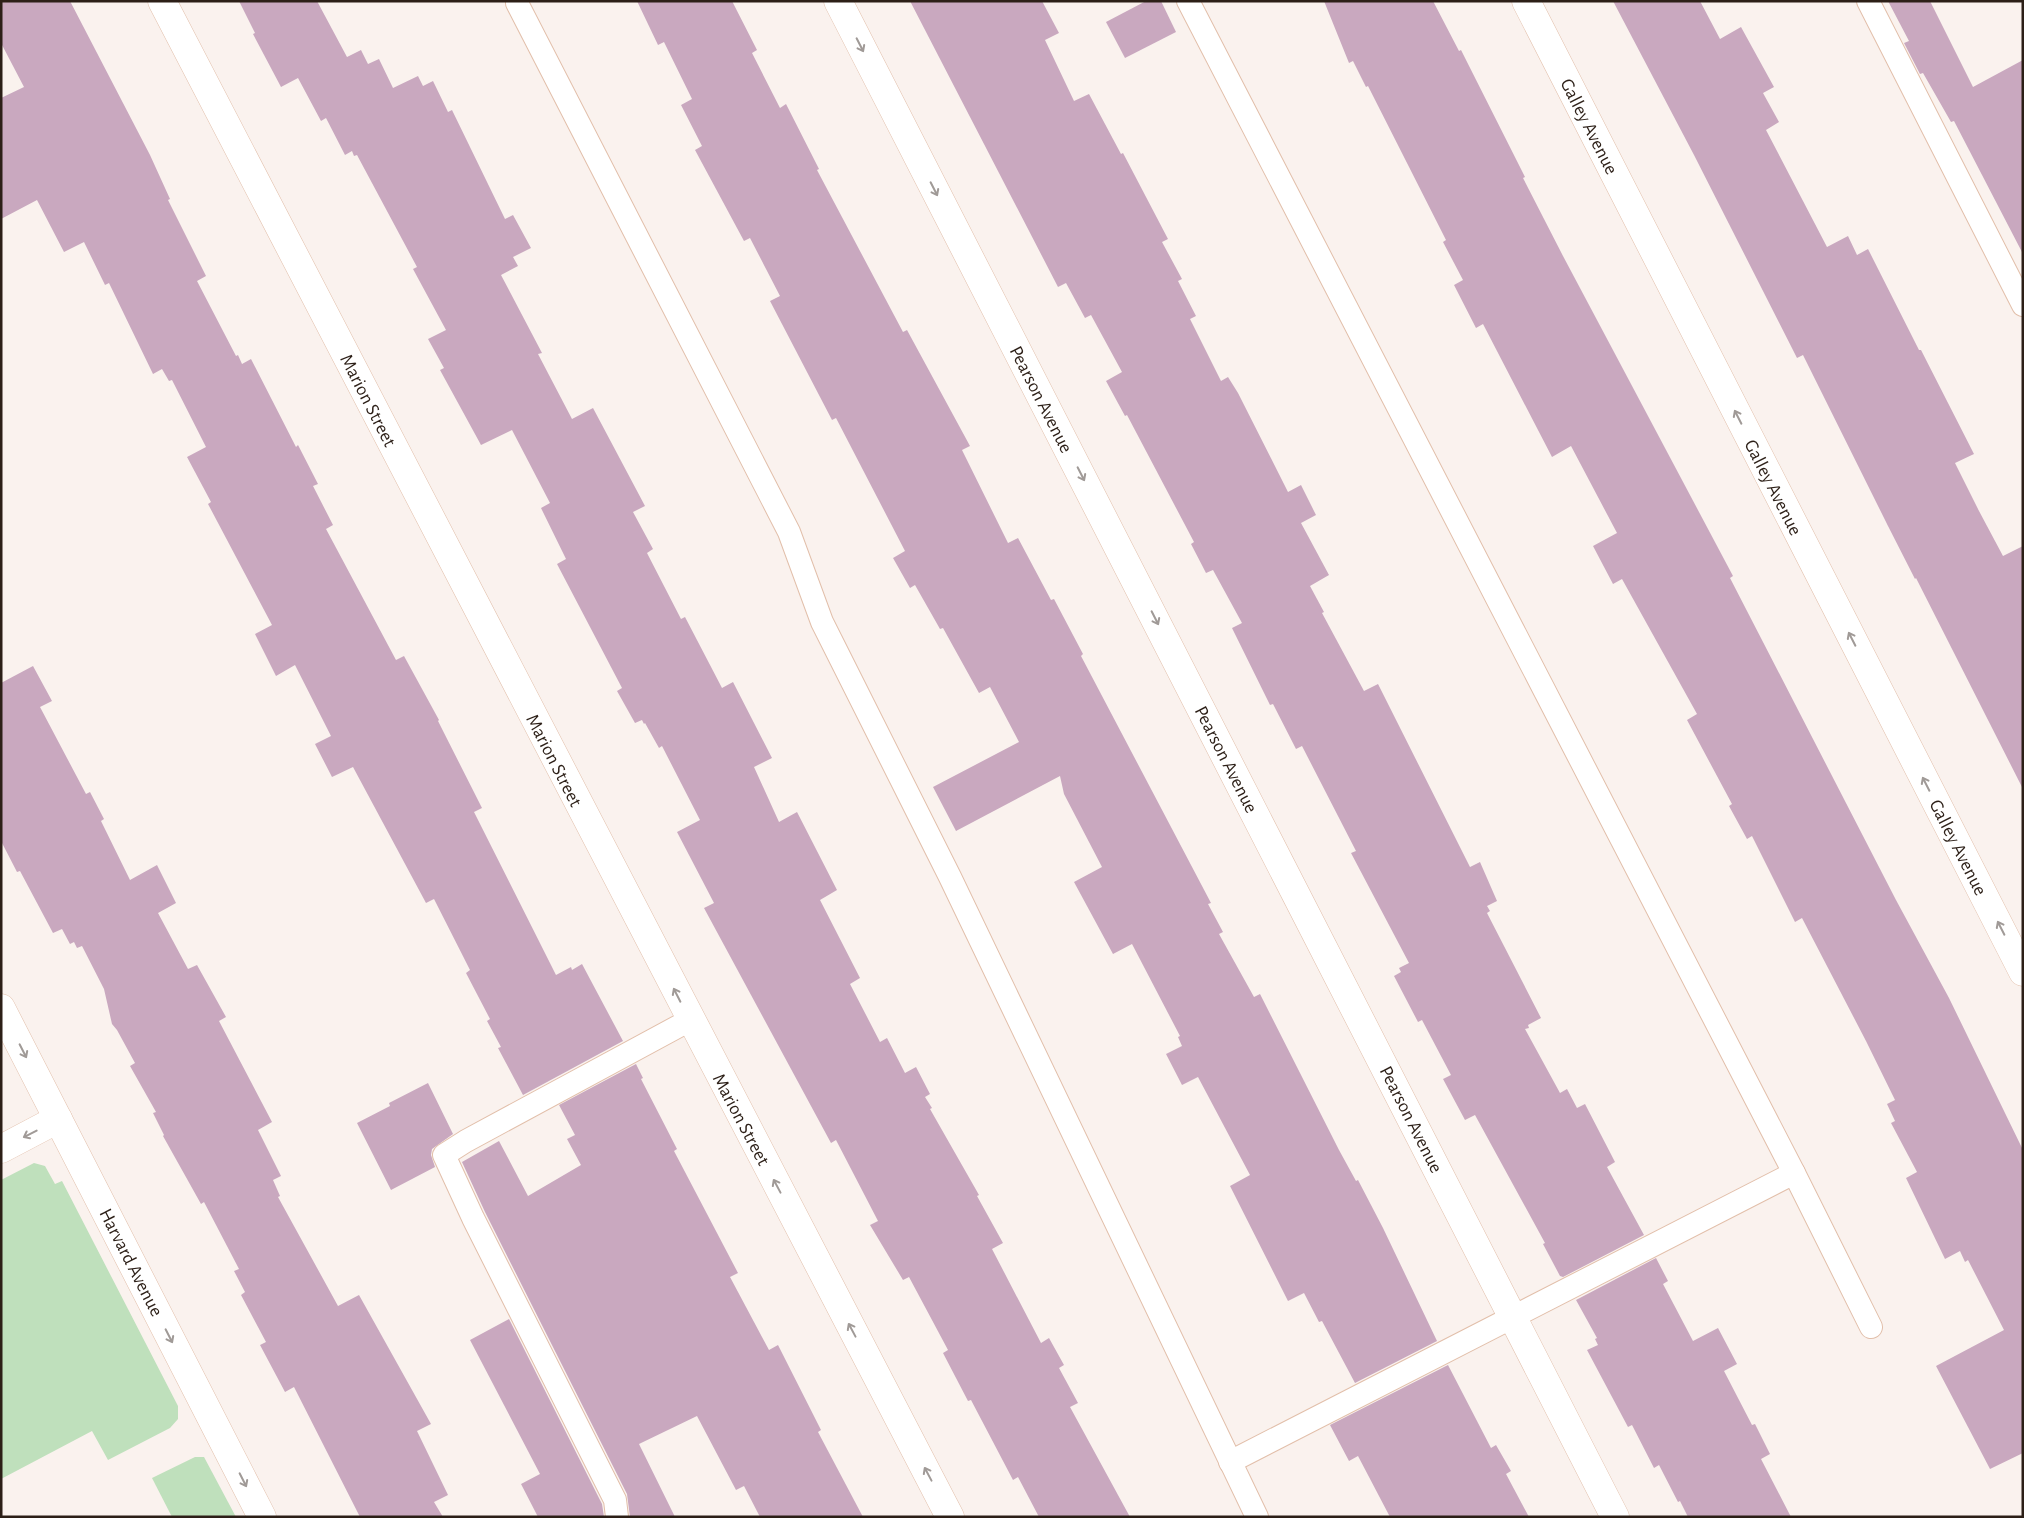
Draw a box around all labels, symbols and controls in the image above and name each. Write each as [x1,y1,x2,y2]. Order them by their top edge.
one-way arrow [855,37,865,52]
street label: Galley Avenue [1556,76,1621,178]
one-way arrow [930,181,939,196]
street label: Pearson Avenue [1006,343,1076,456]
street label: Marion Street [336,351,399,450]
one-way arrow [1733,409,1743,424]
street label: Galley Avenue [1740,437,1805,539]
one-way arrow [1077,466,1086,481]
one-way arrow [1150,611,1160,626]
one-way arrow [1847,632,1856,647]
street label: Pearson Avenue [1191,703,1261,816]
street label: Marion Street [522,711,585,810]
one-way arrow [1921,777,1930,792]
street label: Galley Avenue [1925,797,1990,899]
one-way arrow [1996,921,2006,936]
one-way arrow [672,988,681,1003]
one-way arrow [19,1043,28,1058]
street label: Pearson Avenue [1376,1063,1446,1176]
street label: Marion Street [709,1071,773,1169]
one-way arrow [23,1130,38,1139]
one-way arrow [772,1178,782,1193]
street label: Harvard Avenue [95,1206,166,1320]
one-way arrow [847,1322,857,1337]
one-way arrow [165,1328,174,1343]
one-way arrow [922,1467,932,1481]
one-way arrow [238,1473,248,1488]

